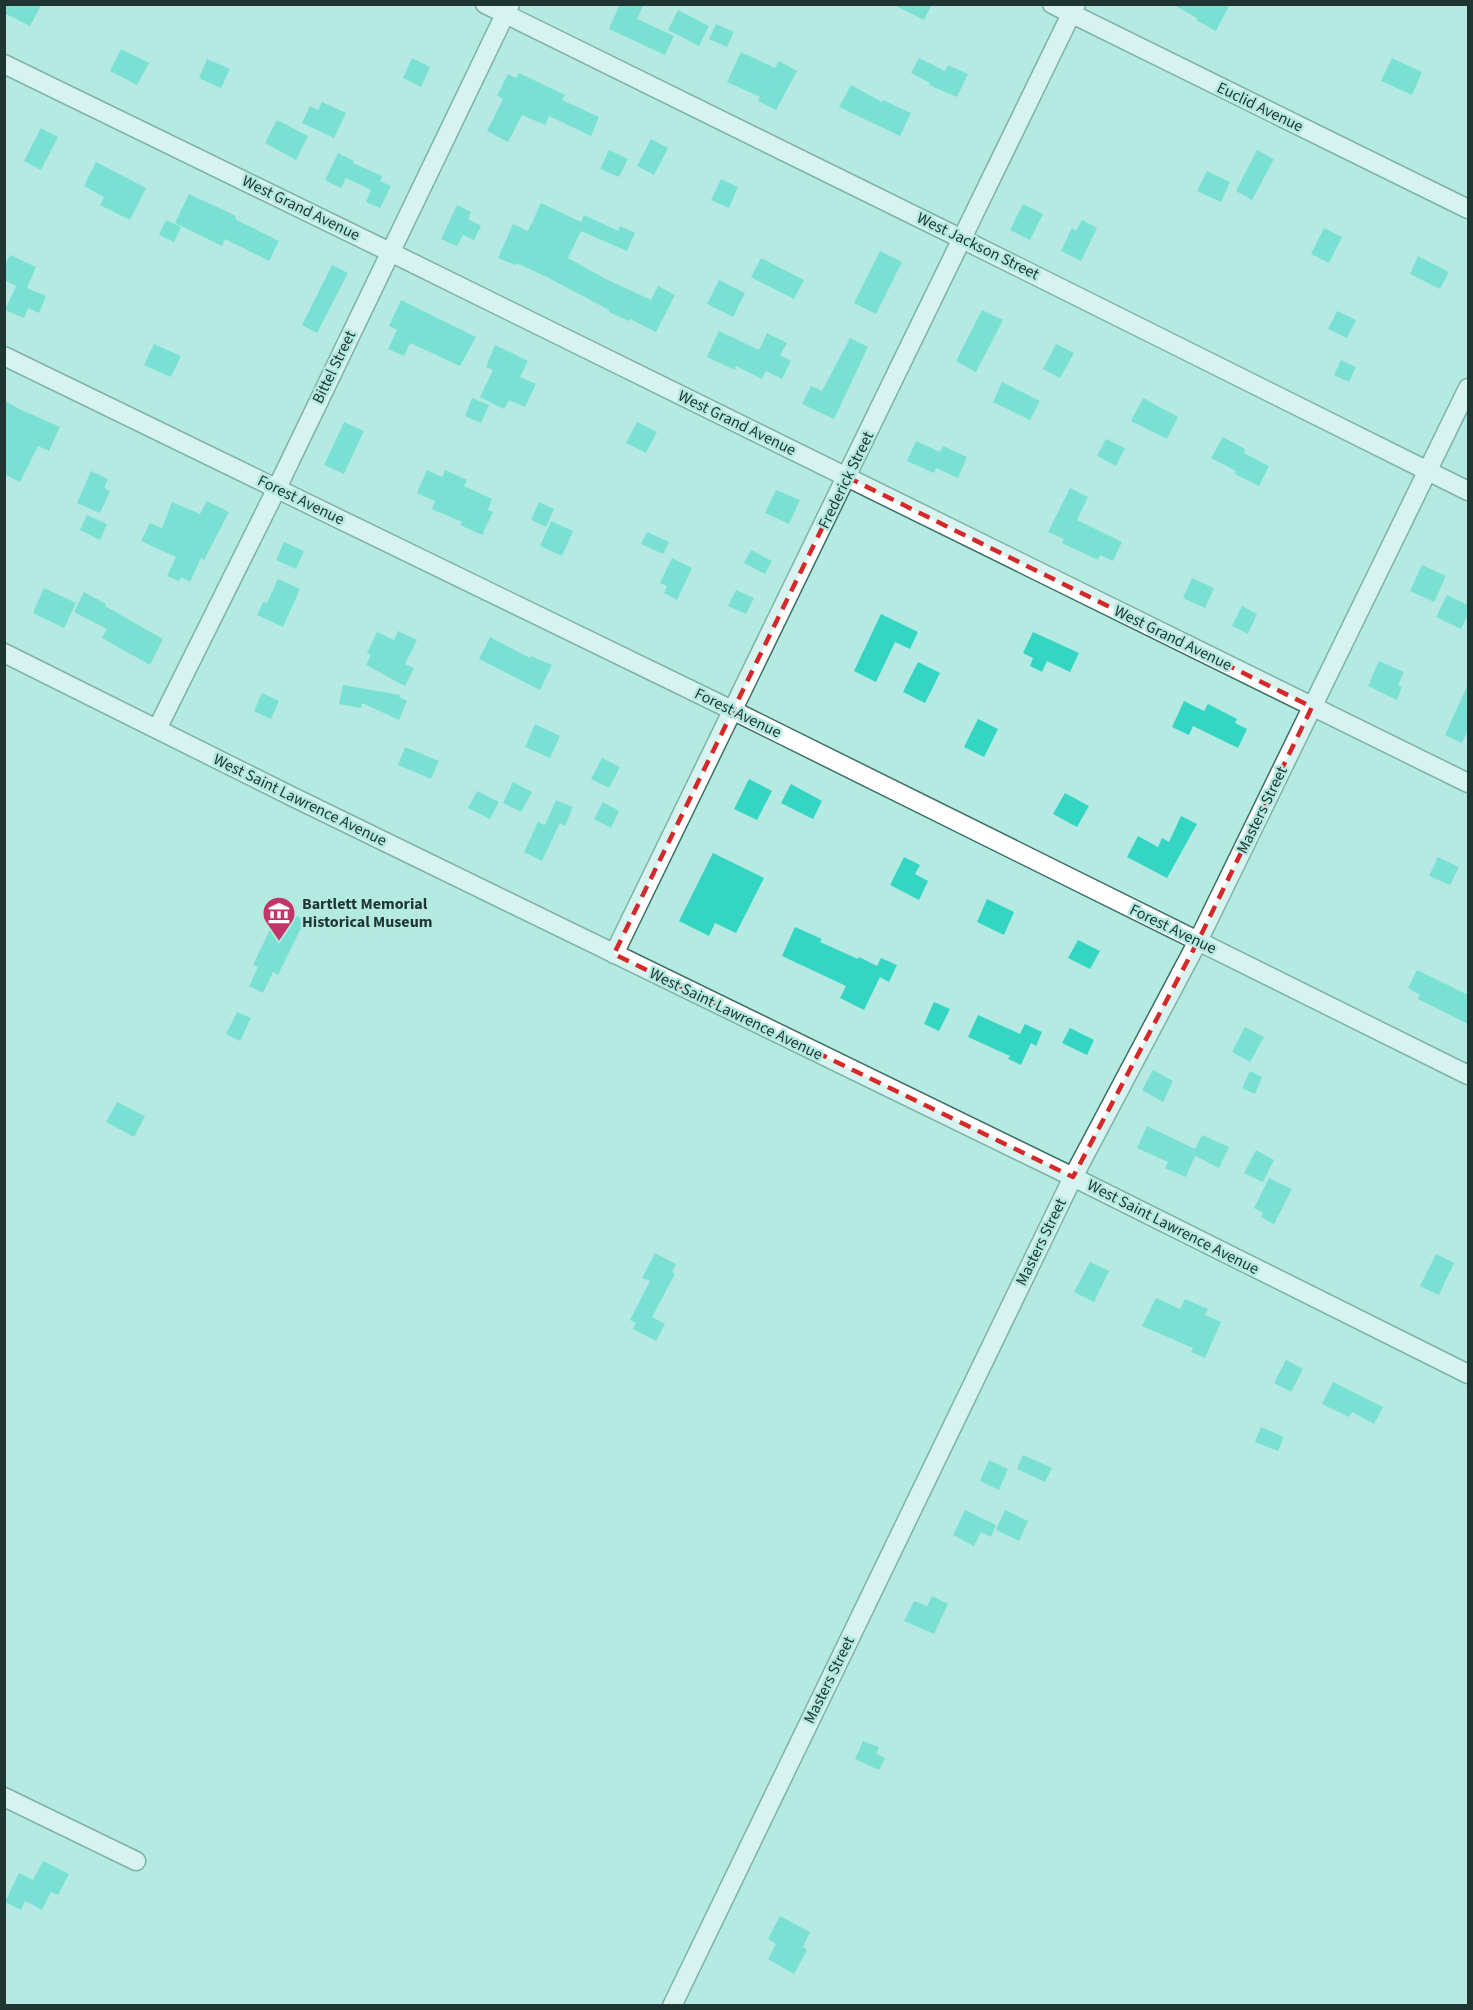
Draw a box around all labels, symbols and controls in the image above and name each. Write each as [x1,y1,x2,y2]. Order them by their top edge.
street label: Euclid Avenue [1213,77,1307,137]
street label: West Grand Avenue [238,170,364,246]
street label: West Jackson Street [913,207,1044,285]
street label: Bittel Street [307,326,361,407]
street label: West Grand Avenue [674,385,800,461]
street label: Frederick Street [813,427,879,532]
street label: Forest Avenue [254,470,348,531]
street label: West Grand Avenue [1110,600,1236,676]
street label: Forest Avenue [691,683,785,744]
street label: West Saint Lawrence Avenue [210,748,390,852]
street label: Masters Street [1231,762,1293,857]
place label: Bartlett Memorial Historical Museum [302,893,432,933]
museum icon: Bartlett Memorial Historical Museum [261,895,297,942]
street label: Forest Avenue [1126,899,1220,960]
street label: West Saint Lawrence Avenue [646,962,826,1066]
street label: West Saint Lawrence Avenue [1083,1174,1263,1280]
street label: Masters Street [1010,1194,1072,1289]
street label: Masters Street [798,1632,860,1727]

